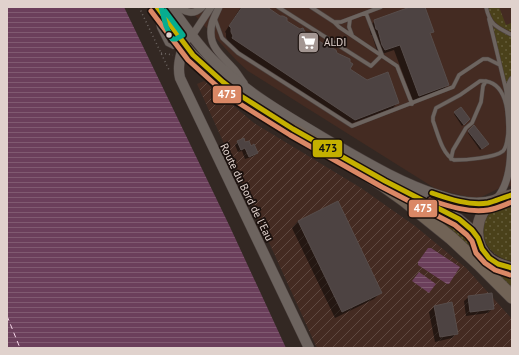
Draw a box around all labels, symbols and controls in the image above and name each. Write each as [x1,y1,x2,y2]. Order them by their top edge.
supermarket icon: ALDI [296,29,322,55]
unlabelled marker [164,30,174,40]
place label: ALDI [324,35,347,49]
line badge: 475 [212,85,242,104]
text: 475 [218,87,236,101]
line badge: 473 [312,139,343,158]
street label: Route du Bord de l'Eau [217,141,277,243]
text: 473 [319,141,337,155]
line badge: 475 [408,199,438,218]
text: 475 [414,201,432,215]

